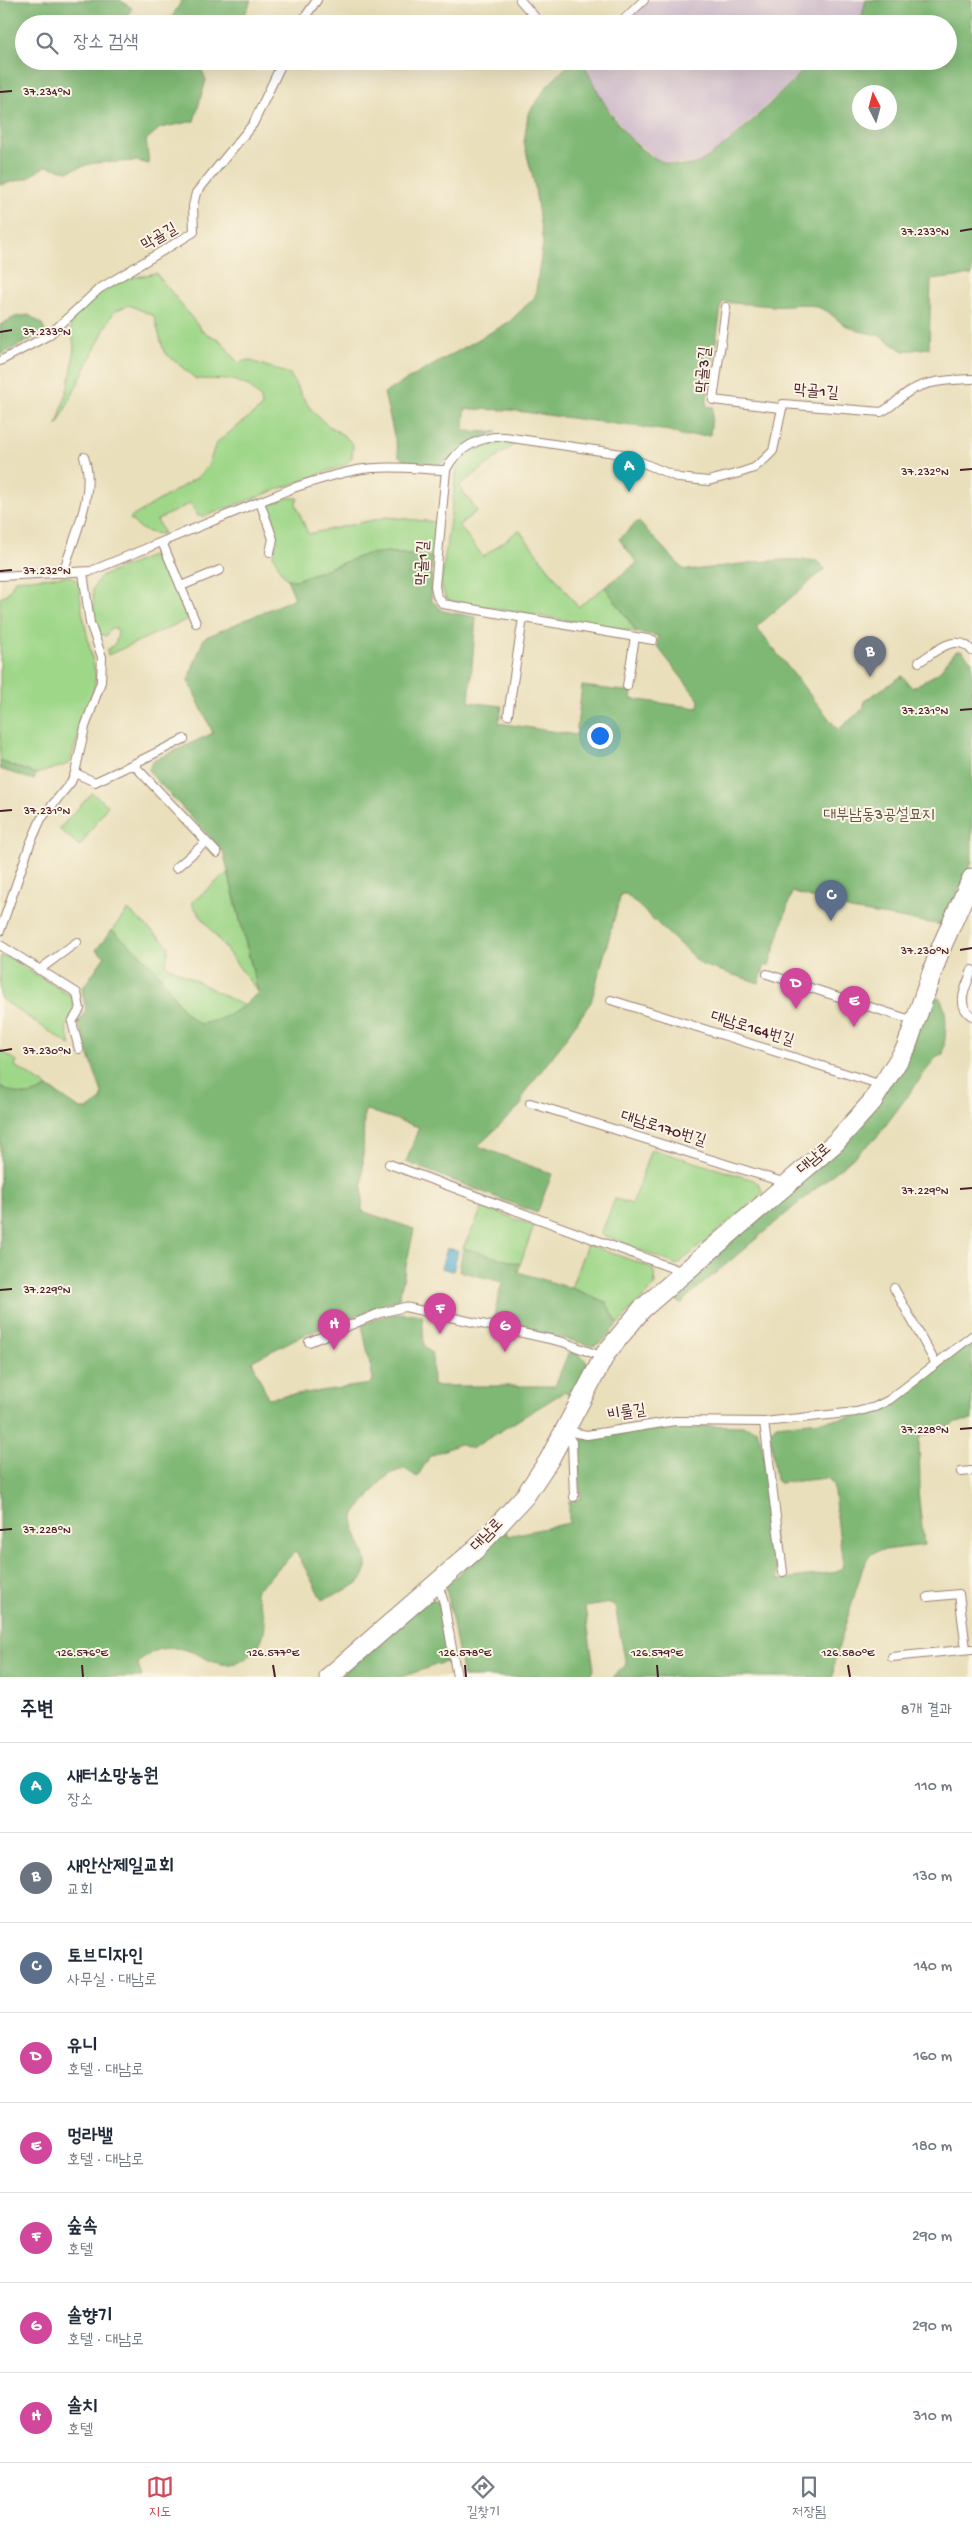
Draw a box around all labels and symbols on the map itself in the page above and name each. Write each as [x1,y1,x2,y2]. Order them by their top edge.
north arrow [852,85,897,130]
text: 37.234°N [22,86,71,100]
street label: 막골길 [139,220,182,256]
text: 37.233°N [900,226,949,240]
text: 37.233°N [22,326,71,340]
street label: 막골3길 [693,346,717,394]
street label: 막골1길 [793,382,839,404]
pin: A [613,451,645,492]
text: 37.232°N [900,466,949,480]
street label: 막골1길 [413,540,435,586]
text: 37.232°N [22,565,71,579]
pin: B [854,636,886,677]
text: 37.231°N [901,705,948,719]
your location [587,723,613,749]
text: 37.231°N [23,805,70,819]
park label: 대부남동3공설묘지 [823,806,935,826]
pin: C [815,880,847,921]
text: 37.230°N [900,945,949,959]
pin: D [780,968,812,1009]
pin: E [838,986,870,1027]
street label: 대남로164번길 [708,1008,796,1052]
text: 37.230°N [22,1045,71,1059]
street label: 대남로170번길 [618,1108,708,1152]
street label: 대남로 [794,1140,836,1180]
text: 37.229°N [900,1185,949,1199]
text: 37.229°N [22,1284,71,1298]
pin: F [424,1293,456,1334]
pin: H [318,1309,350,1350]
pin: G [489,1311,521,1352]
street label: 비룰길 [606,1401,648,1426]
text: 37.228°N [900,1424,949,1438]
street label: 대남로 [468,1516,508,1556]
text: 37.228°N [22,1524,71,1538]
text: 126.576°E [55,1647,109,1661]
text: 126.577°E [246,1647,300,1661]
text: 126.578°E [438,1647,492,1661]
text: 126.579°E [630,1647,684,1661]
text: 126.580°E [820,1647,875,1661]

